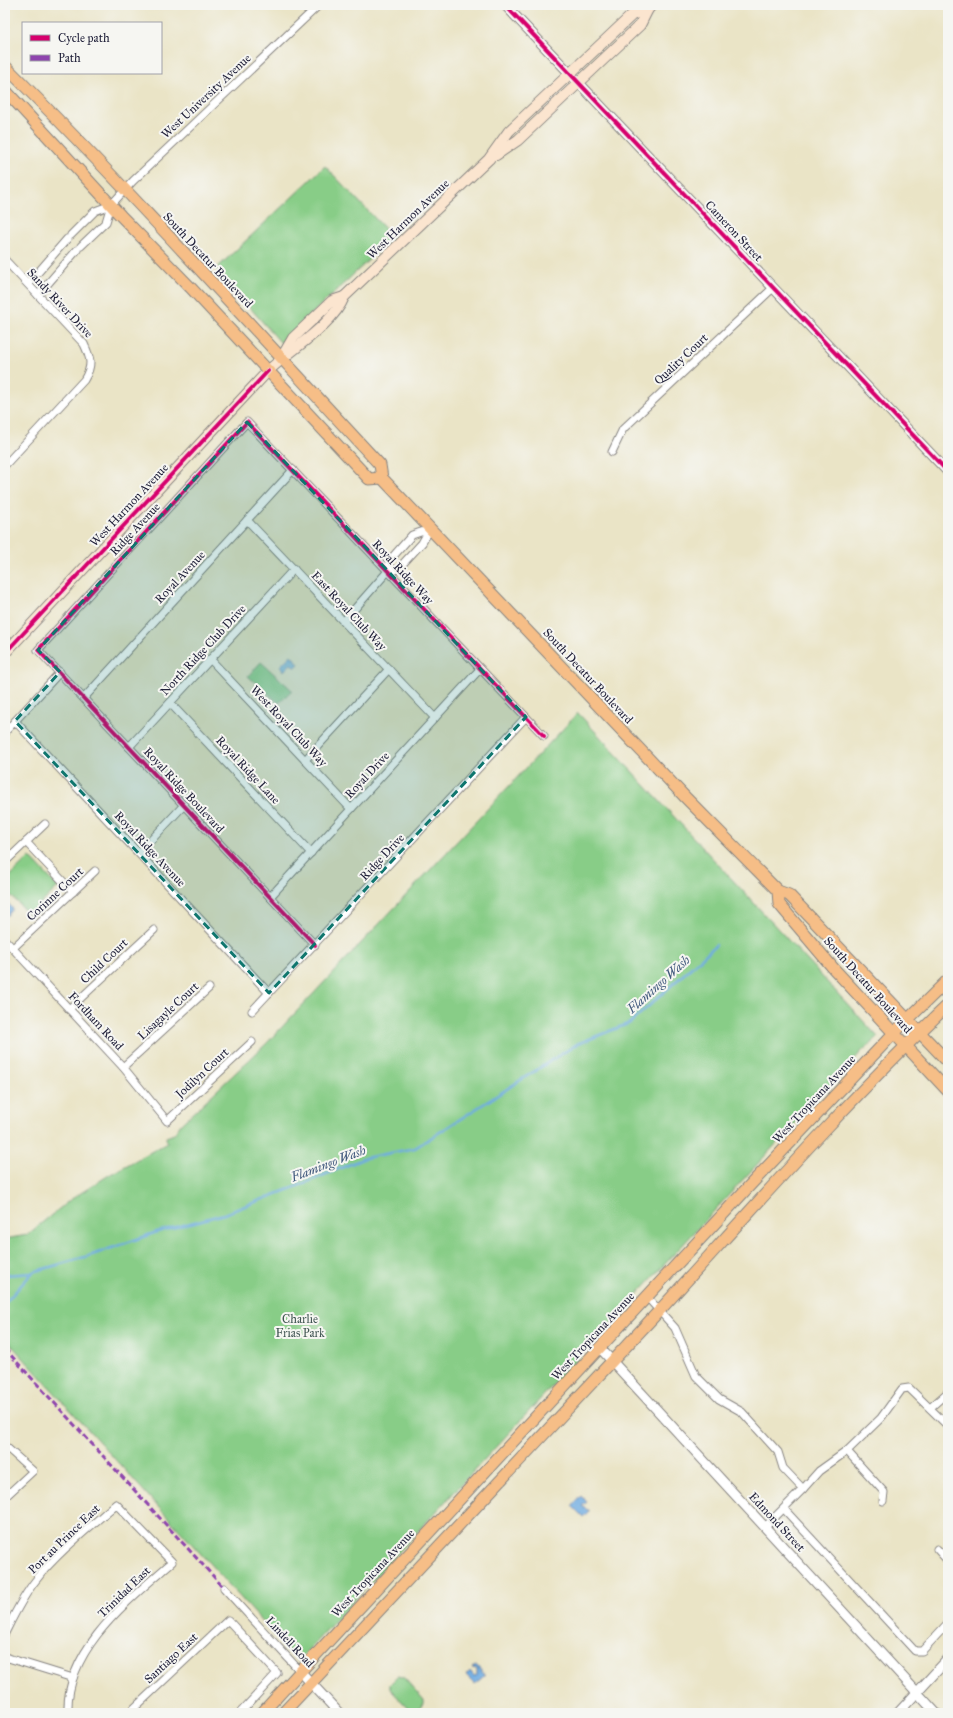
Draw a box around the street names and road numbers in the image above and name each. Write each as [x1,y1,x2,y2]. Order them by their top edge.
street label: West University Avenue [158,51,254,141]
street label: West Harmon Avenue [364,176,452,262]
street label: Cameron Street [702,198,766,265]
street label: South Decatur Boulevard [160,209,256,311]
street label: Sandy River Drive [24,265,96,341]
street label: Quality Court [651,330,711,387]
street label: West Harmon Avenue [87,461,171,549]
street label: Ridge Avenue [107,500,164,559]
street label: Royal Ridge Way [369,537,437,608]
street label: Royal Avenue [152,548,208,606]
street label: East Royal Club Way [309,568,390,654]
street label: North Ridge Club Drive [157,602,249,699]
street label: South Decatur Boulevard [540,625,636,727]
street label: West Royal Club Way [248,683,330,770]
street label: Royal Ridge Lane [212,733,283,807]
street label: Royal Ridge Boulevard [140,744,227,836]
street label: Royal Drive [342,749,392,801]
street label: Royal Ridge Avenue [111,808,188,890]
street label: Ridge Drive [357,831,408,884]
street label: Corinne Court [24,864,87,924]
street label: South Decatur Boulevard [821,934,915,1036]
street label: Child Court [77,935,131,986]
street label: Lisagayle Court [135,979,203,1043]
street label: Fordham Road [66,989,126,1053]
street label: Jodilyn Court [171,1044,233,1103]
street label: West Tropicana Avenue [770,1052,858,1146]
street label: West Tropicana Avenue [549,1289,637,1383]
street label: Edmond Street [746,1490,808,1555]
street label: Port au Prince East [25,1501,103,1577]
street label: West Tropicana Avenue [329,1526,417,1620]
street label: Trinidad East [95,1563,154,1620]
street label: Lindell Road [263,1614,317,1670]
street label: Santiago East [141,1629,202,1687]

